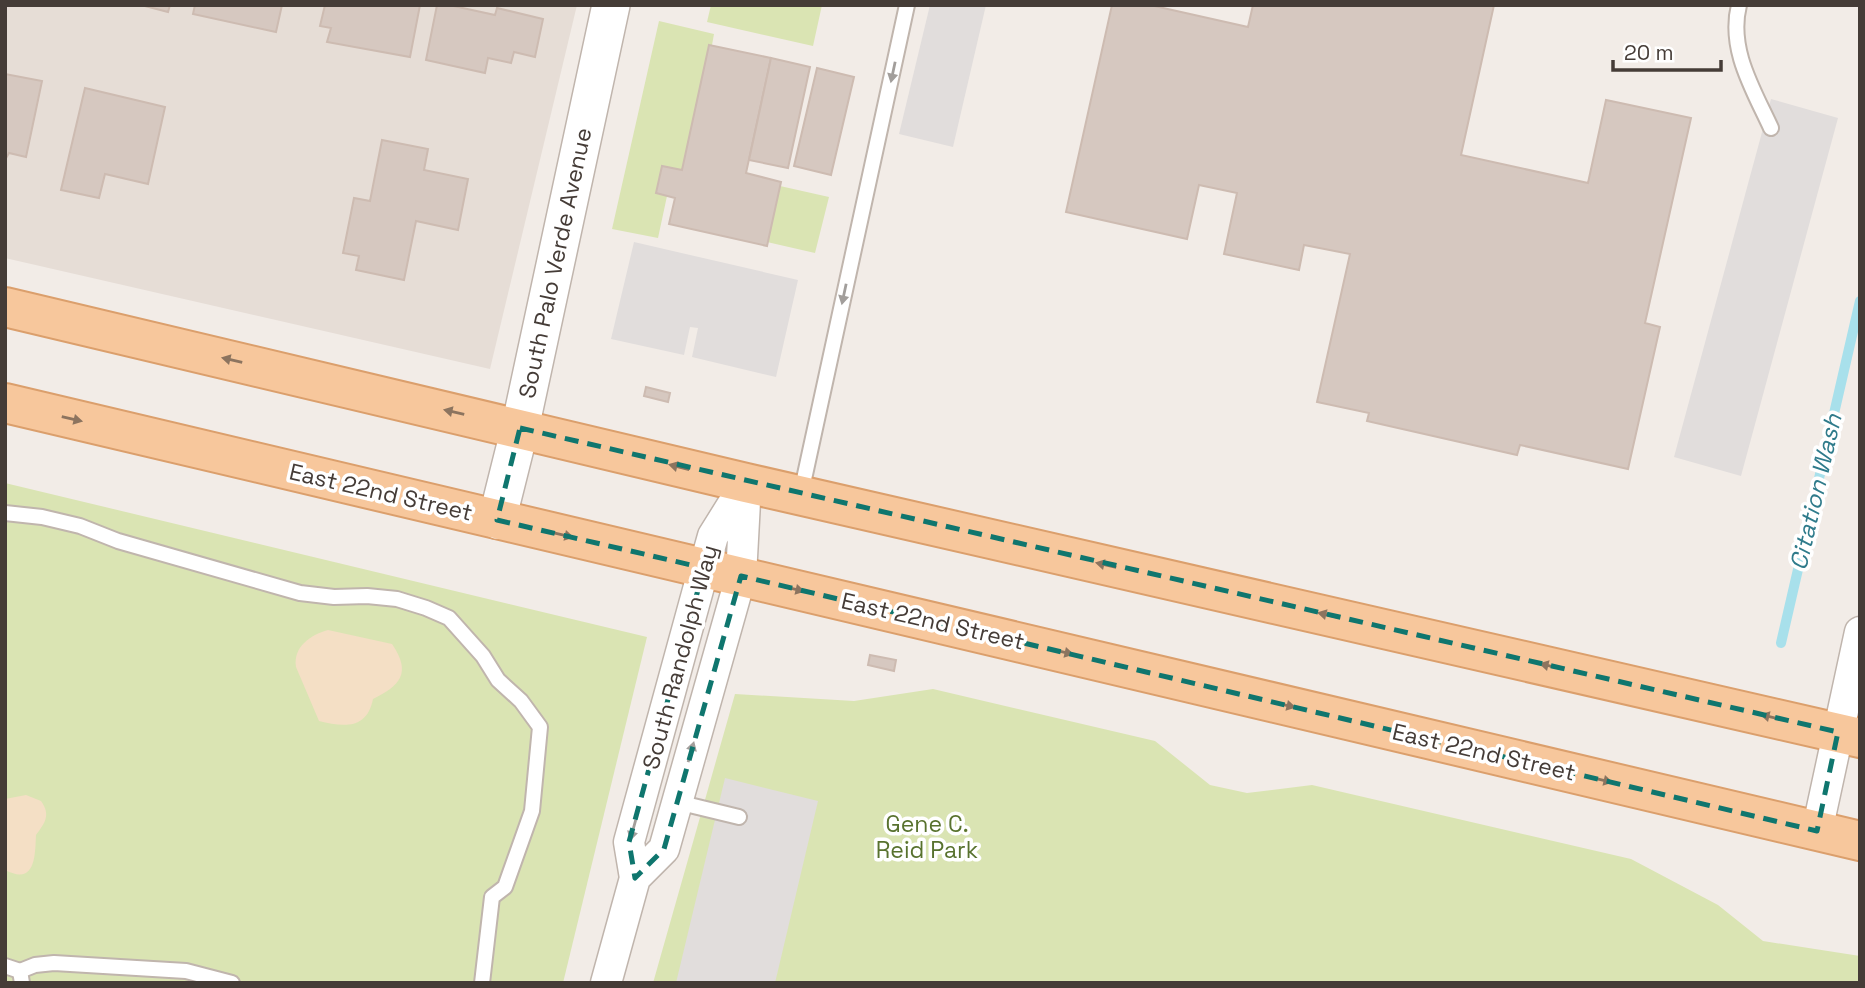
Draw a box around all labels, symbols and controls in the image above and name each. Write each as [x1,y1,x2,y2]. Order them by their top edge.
scale bar [1613,28,1722,72]
text: 20 m [1624,39,1674,66]
one-way arrow [887,61,898,83]
street label: South Palo Verde Avenue [512,125,598,401]
one-way arrow [838,283,849,305]
one-way arrow [221,355,243,366]
one-way arrow [443,407,465,418]
water label: Citation Wash [1782,409,1849,573]
one-way arrow [61,414,83,425]
street label: East 22nd Street [286,456,476,528]
one-way arrow [668,461,690,472]
one-way arrow [552,530,574,541]
street label: South Randolph Way [636,542,724,772]
one-way arrow [1095,559,1117,570]
one-way arrow [783,583,805,594]
street label: East 22nd Street [838,585,1028,657]
one-way arrow [1317,610,1339,621]
one-way arrow [1053,647,1075,658]
one-way arrow [1539,661,1561,672]
one-way arrow [1274,700,1296,711]
one-way arrow [1760,711,1782,722]
street label: East 22nd Street [1389,716,1579,788]
one-way arrow [687,741,697,762]
one-way arrow [1591,774,1613,785]
park label: Gene C. Reid Park [876,809,978,865]
one-way arrow [627,820,637,841]

